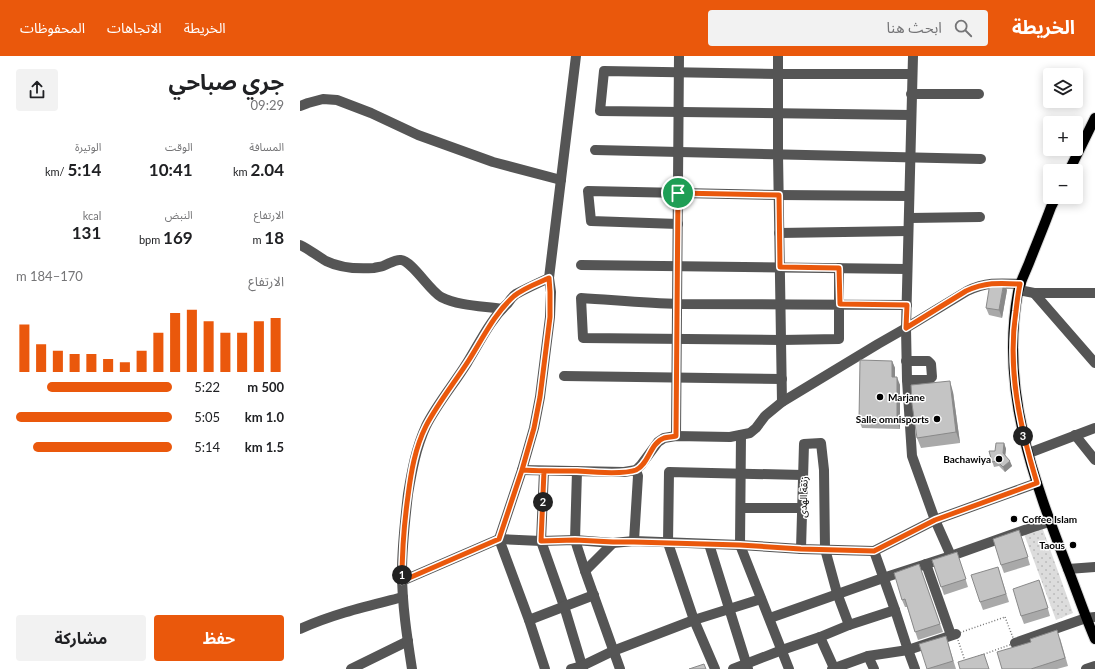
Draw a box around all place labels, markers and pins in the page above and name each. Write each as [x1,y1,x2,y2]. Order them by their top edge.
pin [661,176,695,210]
place label: Marjane [888,391,925,403]
marker: Marjane [875,392,885,402]
place label: Salle omnisports [856,413,930,425]
marker: Salle omnisports [932,414,942,424]
pin: 3 [1013,426,1033,446]
place label: Bachawiya [943,453,991,465]
marker: Bachawiya [994,454,1004,464]
pin: 2 [533,492,553,512]
place label: Coffee Islam [1022,513,1077,525]
marker: Coffee Islam [1009,514,1019,524]
place label: Taous [1039,539,1066,551]
marker: Taous [1068,540,1078,550]
pin: 1 [392,565,412,585]

